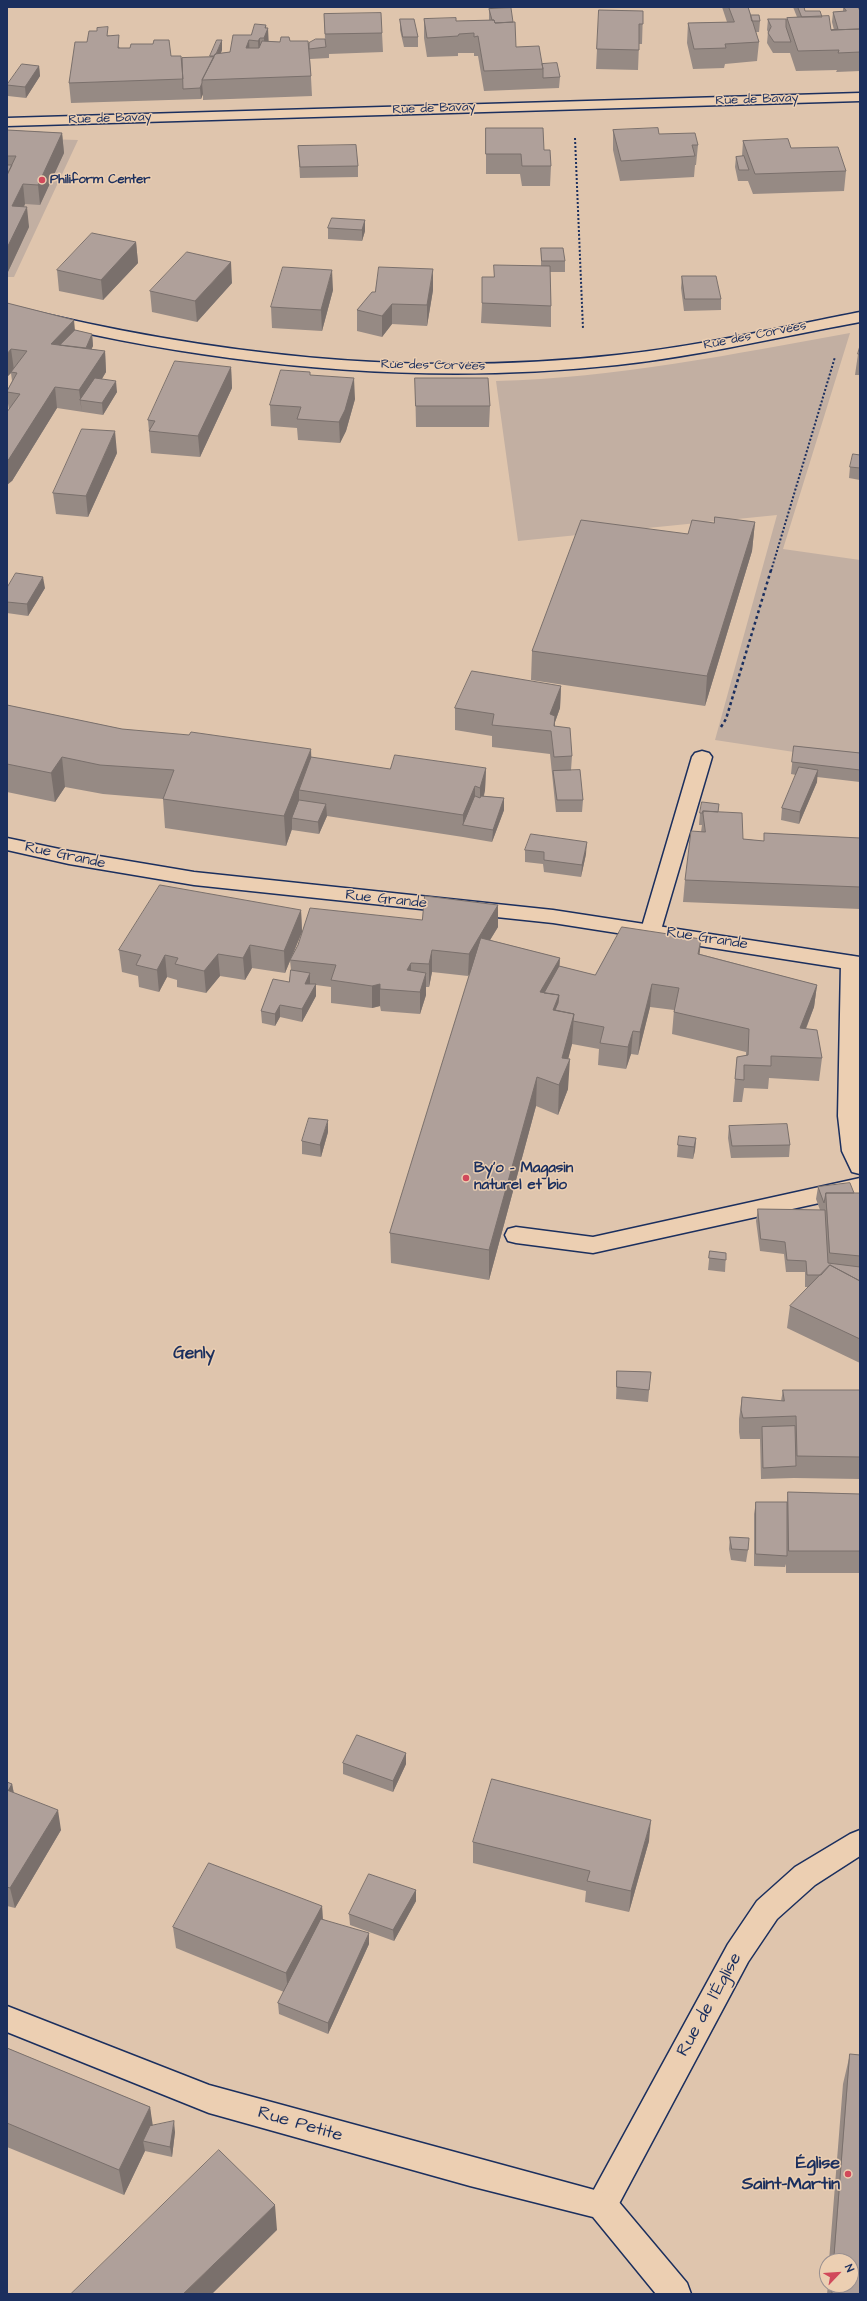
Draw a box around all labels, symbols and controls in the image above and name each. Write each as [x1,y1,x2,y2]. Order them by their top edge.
street label: Rue de Bavay [715,91,799,109]
street label: Rue de Bavay [392,100,476,118]
street label: Rue de Bavay [68,110,152,128]
place label: Philiform Center [50,172,150,188]
marker: Philiform Center [37,175,47,185]
street label: Rue des Corvées [702,318,808,354]
street label: Rue des Corvées [381,357,485,375]
street label: Rue Grande [23,839,107,873]
street label: Rue Grande [344,887,428,913]
street label: Rue Grande [665,924,749,954]
place label: By'o - Magasin naturel et bio [474,1160,573,1195]
marker: By'o - Magasin naturel et bio [461,1173,471,1183]
district label: Genly [173,1344,215,1364]
street label: Rue de l'Église [673,1949,747,2061]
street label: Rue Petite [255,2103,345,2147]
place label: Église Saint-Martin [742,2153,840,2196]
marker: Église Saint-Martin [843,2169,853,2179]
north arrow [819,2253,859,2293]
text: N [841,2262,858,2274]

